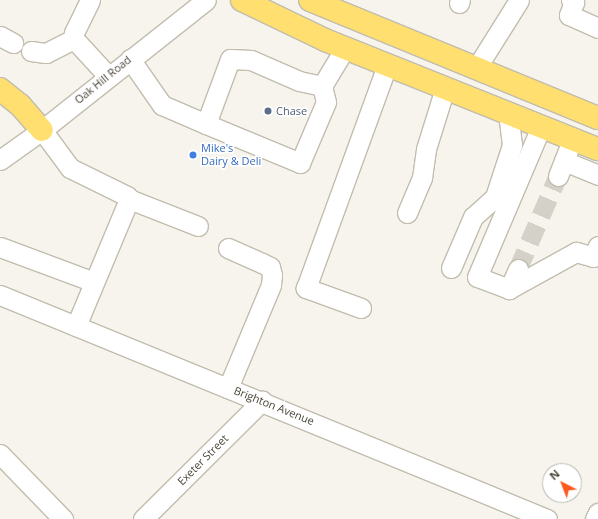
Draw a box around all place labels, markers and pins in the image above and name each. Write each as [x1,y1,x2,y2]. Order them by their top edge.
place label: Chase [276,104,307,118]
marker: Chase [263,106,273,116]
place label: Mike's Dairy & Deli [201,142,261,168]
marker: Mike's Dairy & Deli [188,150,198,160]

